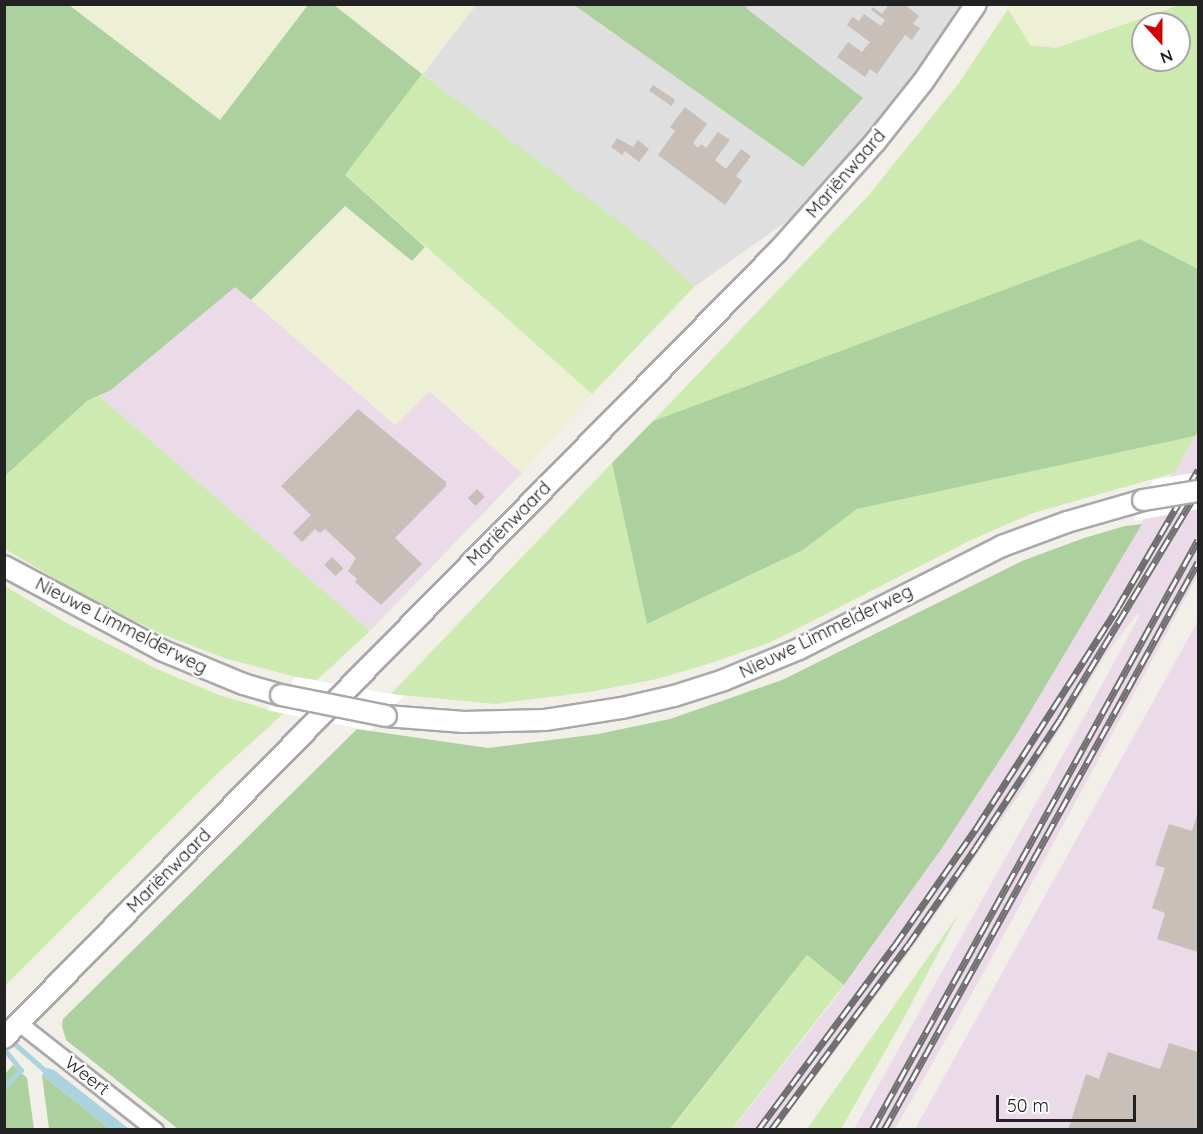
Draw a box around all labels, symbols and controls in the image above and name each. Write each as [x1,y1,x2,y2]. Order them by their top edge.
north arrow [1131,12,1191,72]
text: N [1158,45,1176,68]
street label: Mariënwaard [802,125,890,223]
street label: Mariënwaard [462,477,556,571]
street label: Nieuwe Limmelderweg [31,573,211,679]
street label: Nieuwe Limmelderweg [736,581,916,683]
street label: Mariënwaard [122,824,216,918]
street label: Weert [60,1052,114,1100]
scale bar [999,1083,1138,1121]
text: 50 m [1007,1094,1049,1117]

